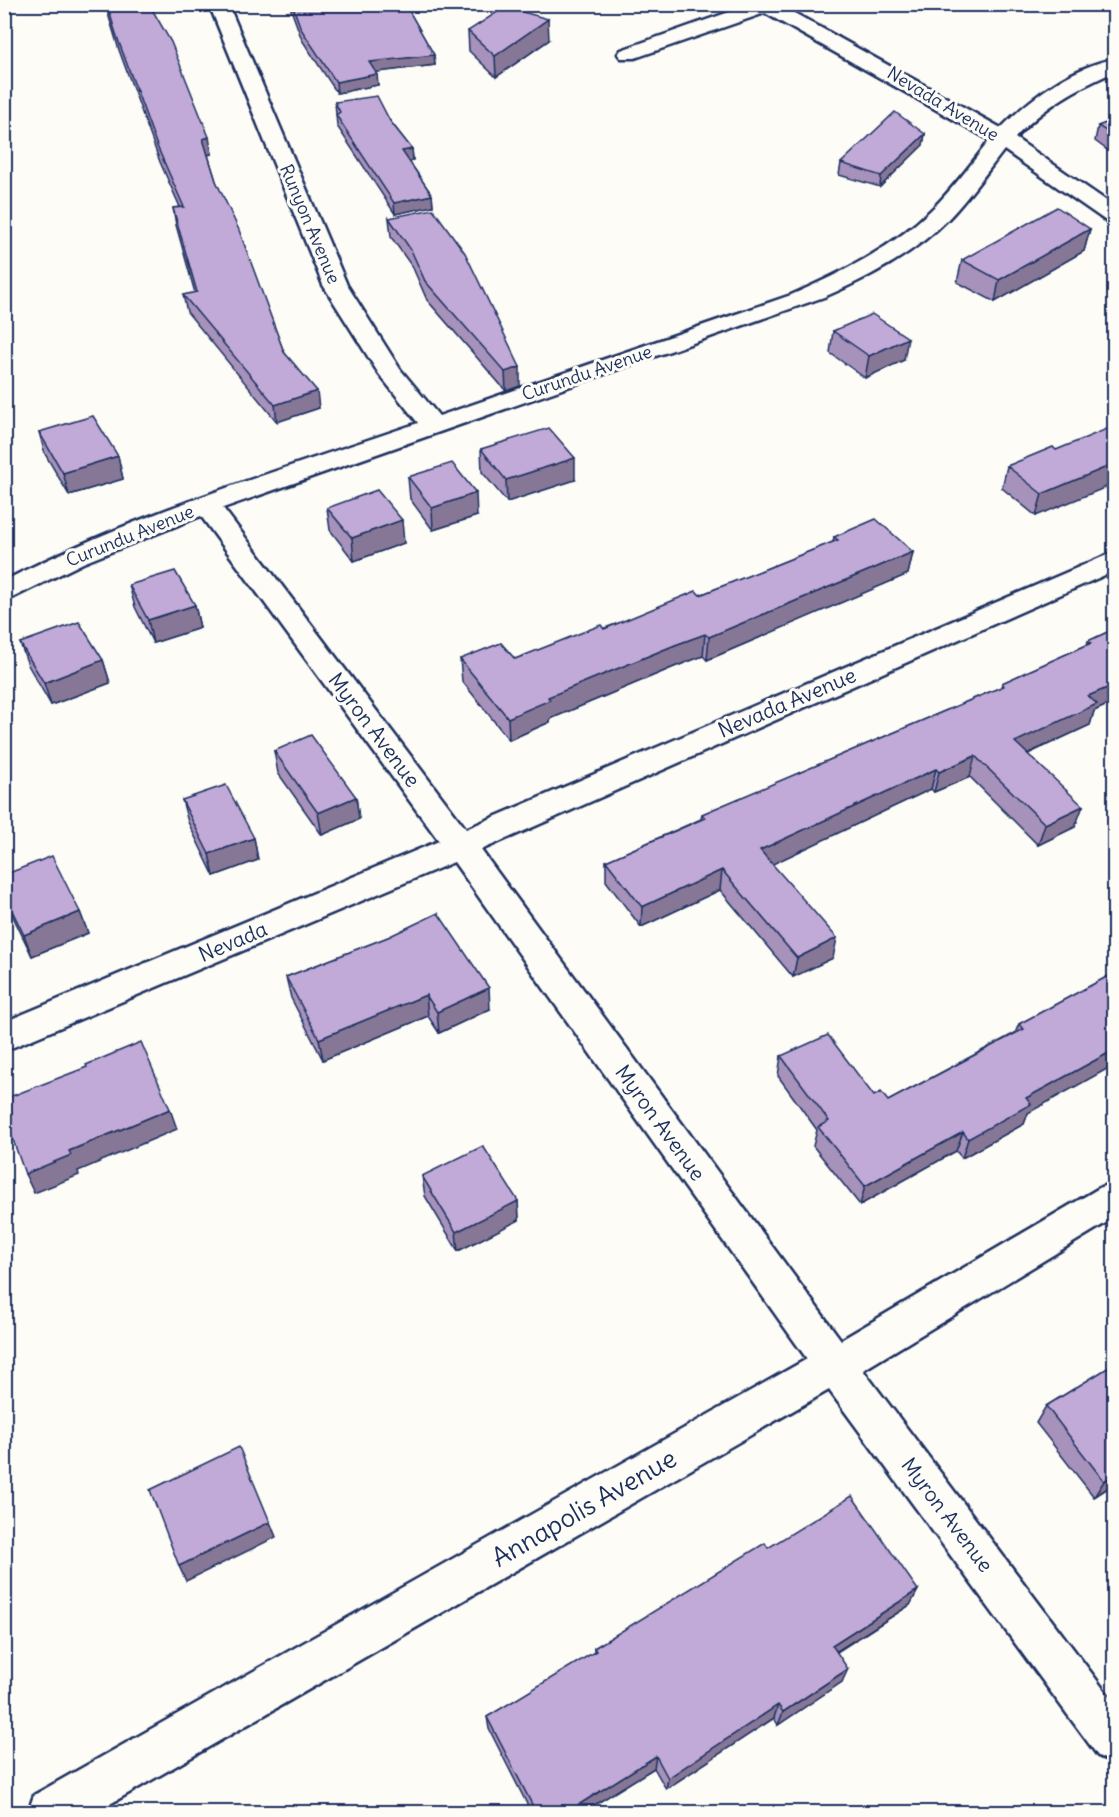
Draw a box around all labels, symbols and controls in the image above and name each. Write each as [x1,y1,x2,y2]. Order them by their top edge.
street label: Nevada Avenue [883,61,1003,146]
street label: Runyon Avenue [275,161,346,287]
street label: Curundu Avenue [519,339,655,406]
street label: Curundu Avenue [62,499,197,572]
street label: Nevada Avenue [714,661,860,744]
street label: Myron Avenue [323,667,426,792]
street label: Nevada [194,915,271,968]
street label: Myron Avenue [609,1060,711,1186]
street label: Annapolis Avenue [485,1441,682,1574]
street label: Myron Avenue [896,1452,999,1577]

